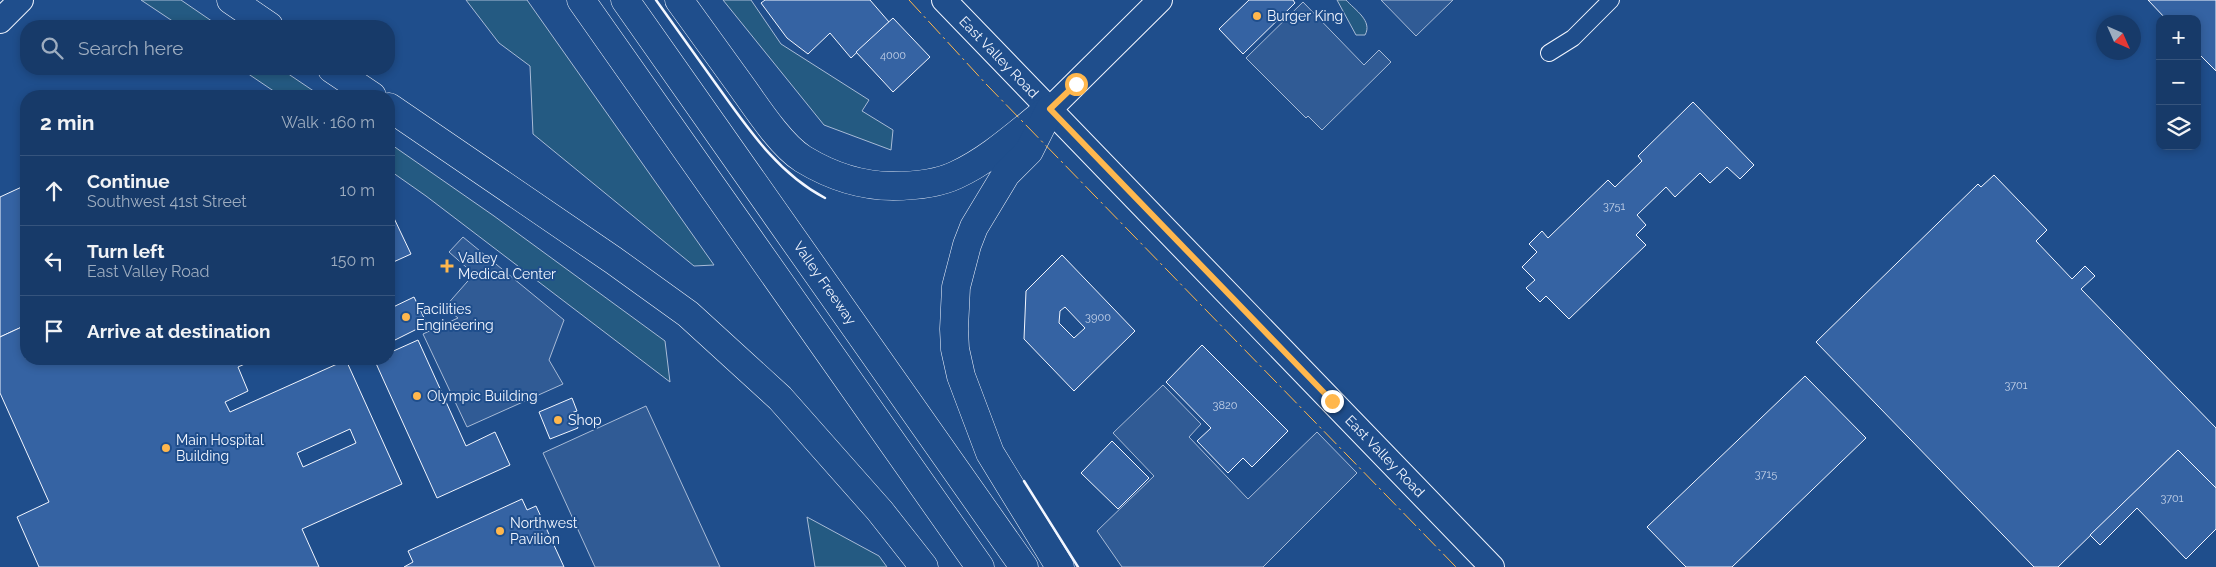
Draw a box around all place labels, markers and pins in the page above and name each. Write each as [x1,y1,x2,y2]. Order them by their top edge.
place label: Burger King [1267,8,1343,24]
marker: Burger King [1251,10,1263,22]
place label: Valley Medical Center [458,250,556,282]
marker: Valley Medical Center [440,259,454,273]
place label: Facilities Engineering [416,301,494,333]
marker: Facilities Engineering [400,311,412,323]
place label: Olympic Building [427,388,538,404]
marker: Olympic Building [411,390,423,402]
place label: Shop [568,412,602,428]
marker: Shop [552,414,564,426]
place label: Main Hospital Building [176,432,264,464]
marker: Main Hospital Building [160,442,172,454]
place label: Northwest Pavilion [510,515,578,547]
marker: Northwest Pavilion [494,525,506,537]

